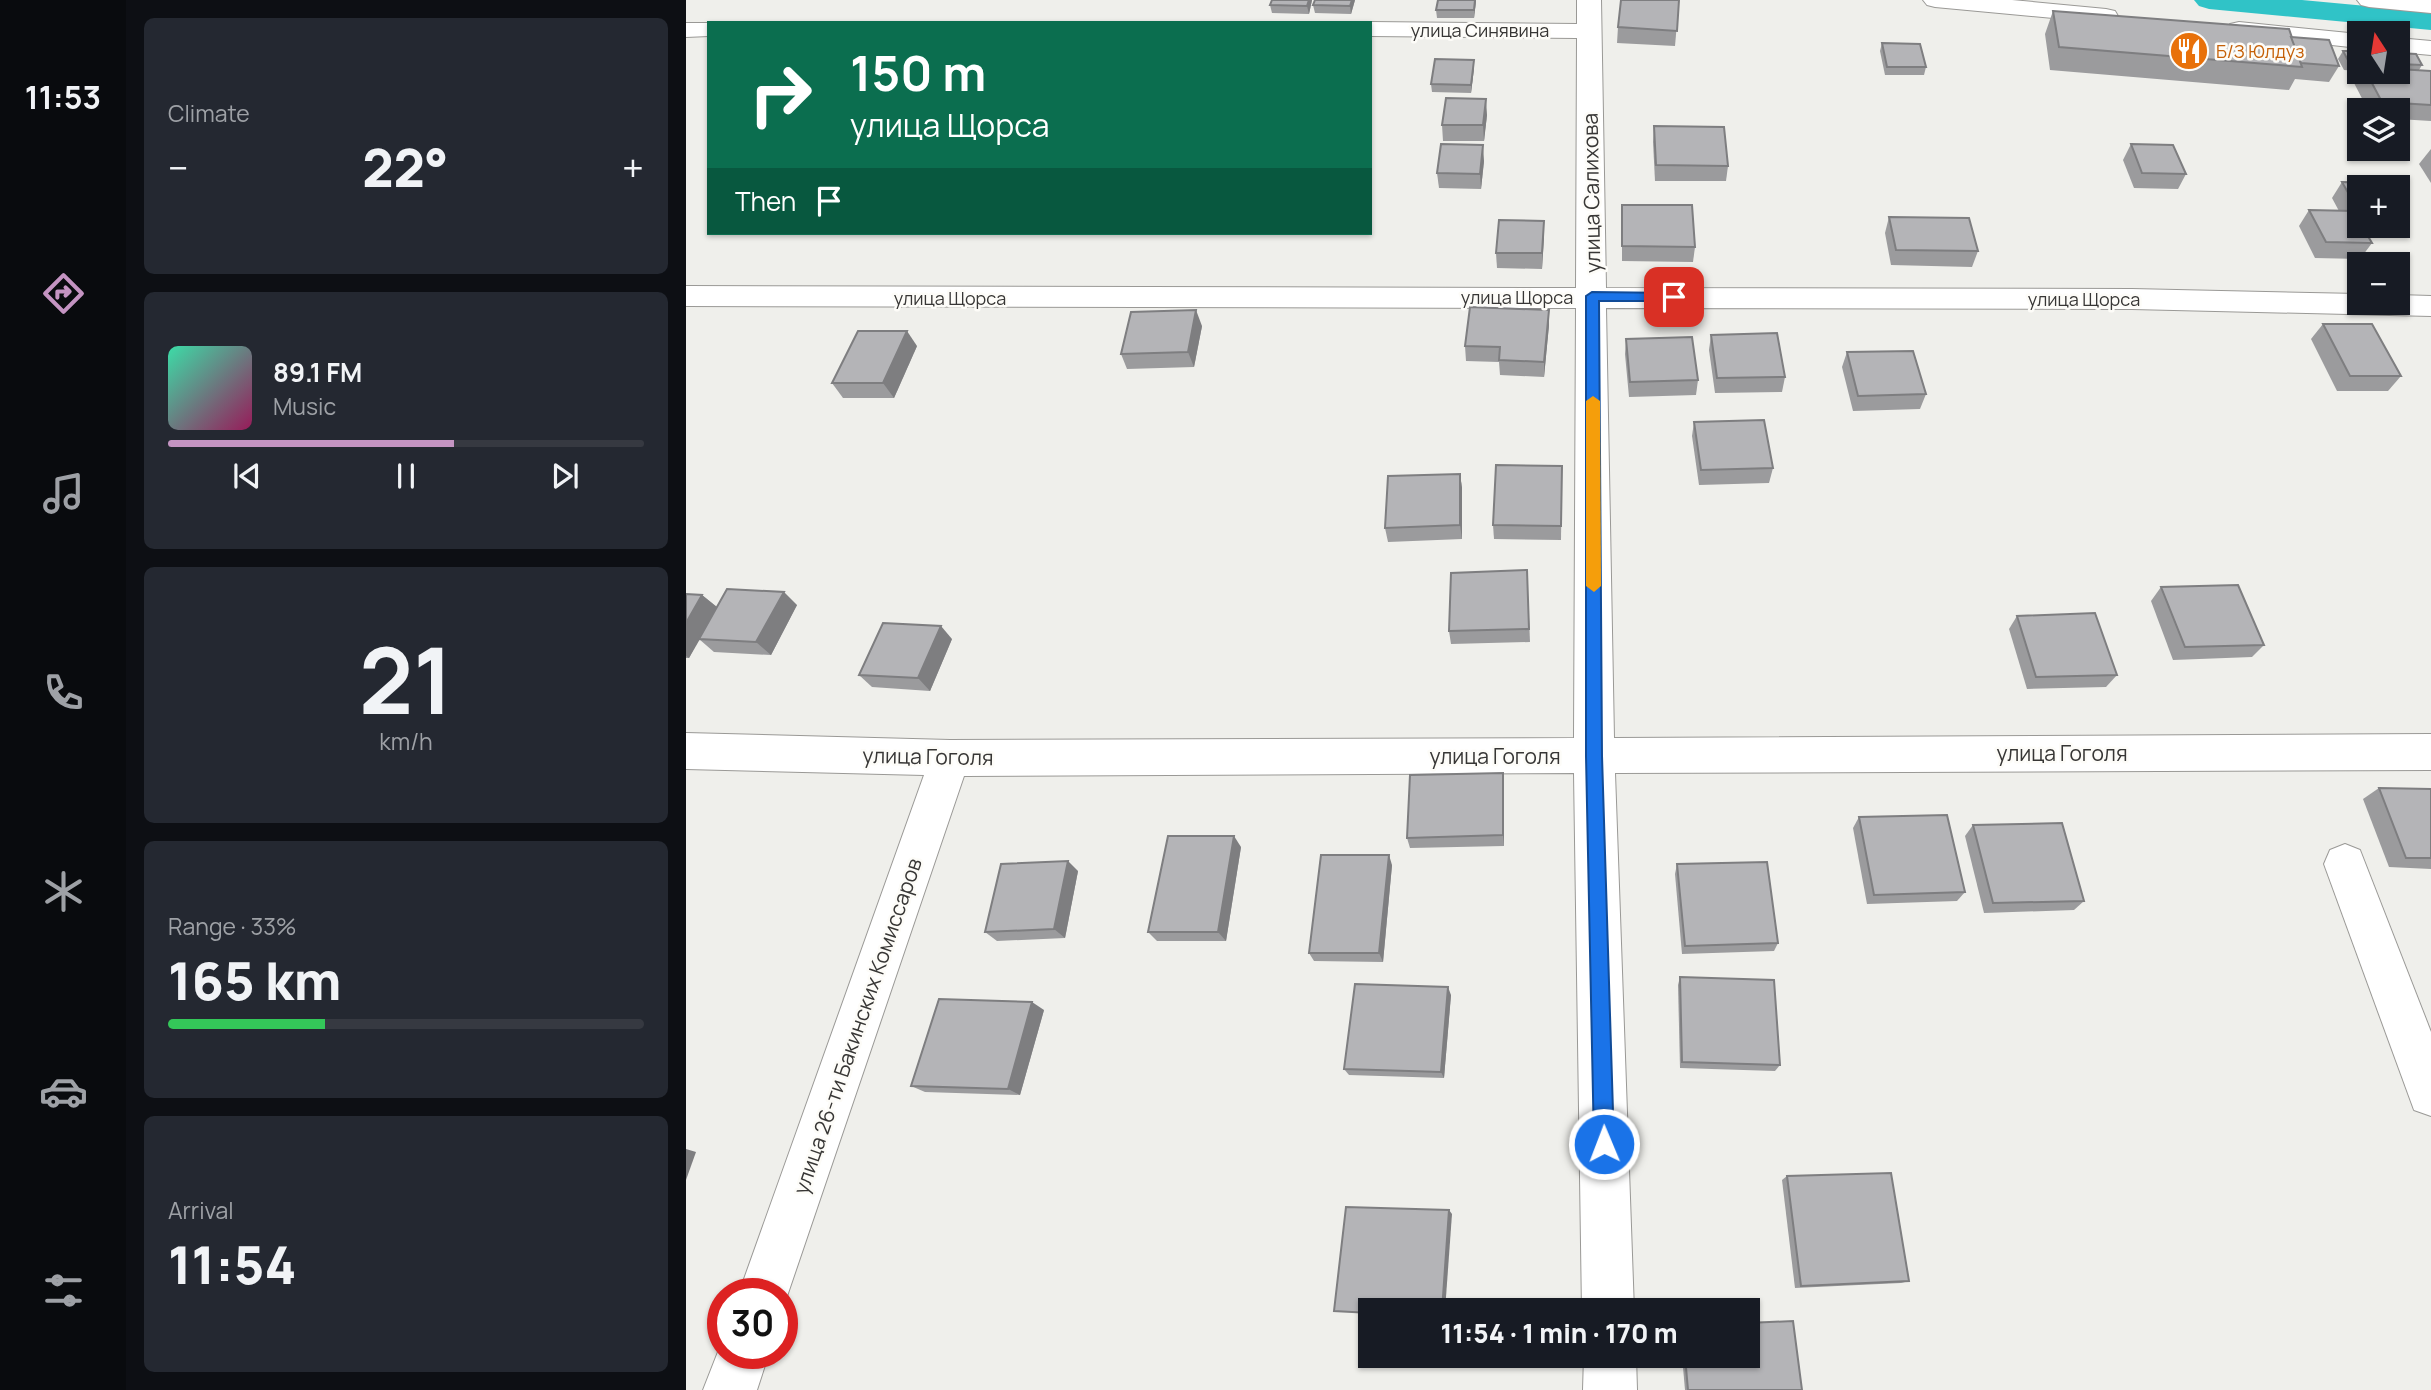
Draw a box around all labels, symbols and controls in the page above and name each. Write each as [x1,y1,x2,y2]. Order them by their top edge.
street label: улица Синявина [1411,18,1549,42]
north arrow [2347,21,2410,84]
map controls [2347,21,2410,315]
restaurant icon: Б/З Юлдуз [2168,30,2210,72]
text: 150 m [850,39,986,106]
place label: Б/З Юлдуз [2216,39,2304,63]
icon: right [735,49,826,140]
text: 11:53 [25,75,101,119]
text: Climate [168,97,250,129]
button: layers [2347,98,2410,161]
text: улица Щорса [850,103,1050,147]
street label: улица Салихова [1576,113,1606,273]
text: 22° [362,132,448,203]
text: − [168,141,189,193]
text: + [622,141,644,193]
button: + [2347,175,2410,238]
icon: arrive [810,182,848,220]
text: Then [735,183,796,219]
button: − [2347,252,2410,315]
pin [1644,267,1704,327]
icon: directions [39,269,88,318]
icon: arrive [1655,278,1693,316]
street label: улица Щорса [1461,285,1573,309]
street label: улица Щорса [894,286,1006,310]
street label: улица Щорса [2028,287,2140,311]
text: 89.1 FM [273,354,362,390]
text: Music [273,390,336,422]
icon: previous [228,457,266,495]
icon: pause [387,457,425,495]
icon: next [546,457,584,495]
icon: music [39,469,88,518]
text: 21 [359,617,453,741]
icon: phone [39,668,88,717]
text: km/h [379,725,433,757]
street label: улица Гоголя [1996,739,2128,767]
street label: улица Гоголя [862,741,994,771]
street label: улица Гоголя [1429,742,1561,770]
street label: улица 26-ти Бакинских Комиссаров [786,854,928,1198]
icon: climate [39,867,88,916]
text: Range · 33% [168,910,297,942]
text: 165 km [168,945,341,1016]
icon: car [39,1067,88,1116]
position arrow [1567,1107,1641,1181]
text: Arrival [168,1194,234,1226]
text: 11:54 [168,1229,296,1300]
icon: filters [39,1266,88,1315]
speed limit sign: 30 [707,1278,798,1369]
text: 11:54 · 1 min · 170 m [1440,1315,1678,1351]

